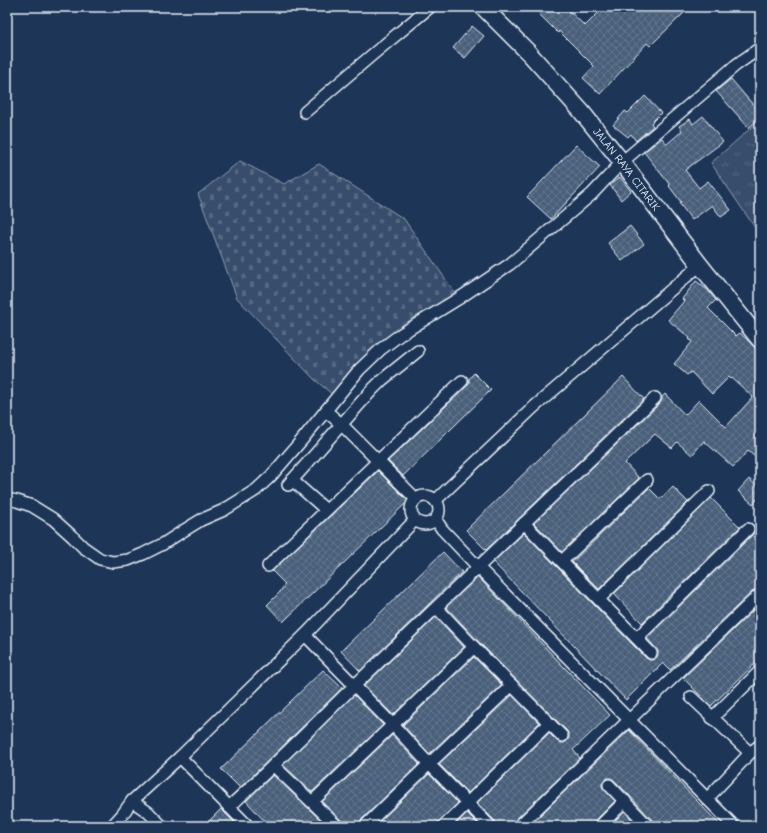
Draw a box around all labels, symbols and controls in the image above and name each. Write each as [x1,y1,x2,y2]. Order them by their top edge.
street label: JALAN RAYA CITARIK [590,125,663,214]

